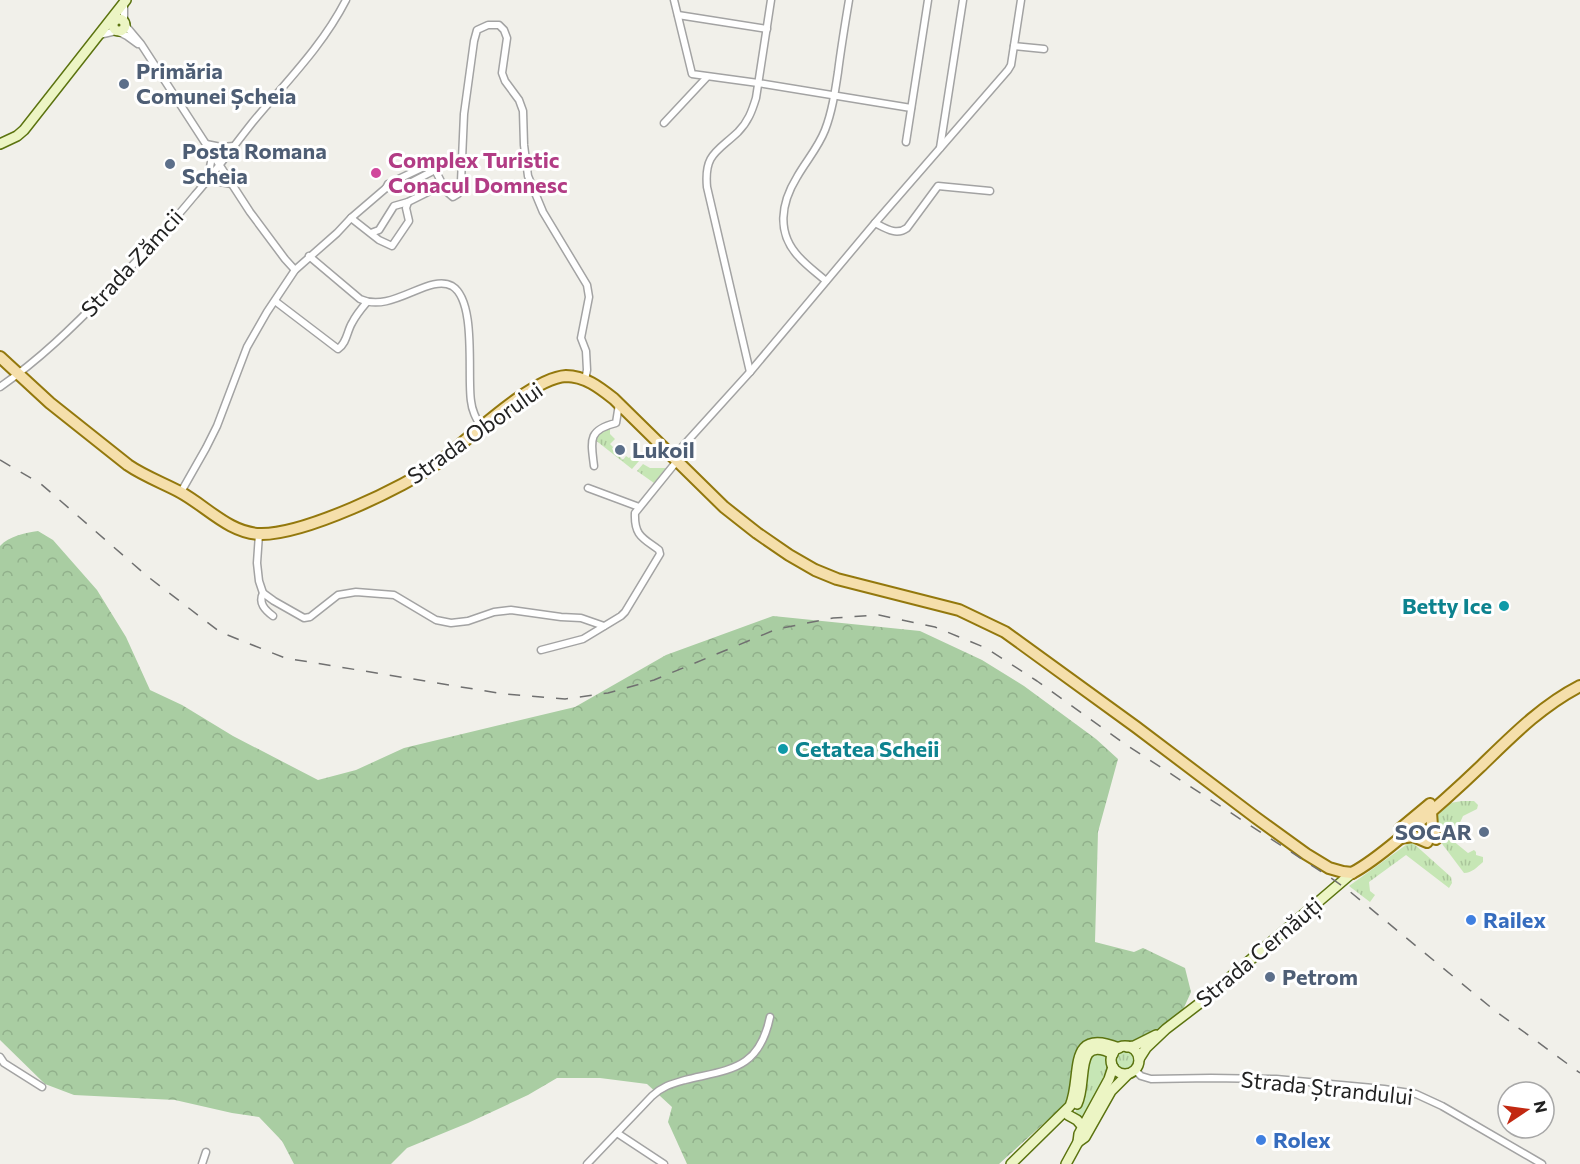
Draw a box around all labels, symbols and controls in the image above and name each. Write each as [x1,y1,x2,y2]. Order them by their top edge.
place label: Primăria Comunei Șcheia [136,57,296,110]
marker: Primăria Comunei Șcheia [117,77,131,91]
place label: Posta Romana Scheia [182,137,327,189]
place label: Complex Turistic Conacul Domnesc [388,146,568,198]
marker: Posta Romana Scheia [163,157,177,171]
marker: Complex Turistic Conacul Domnesc [369,166,383,180]
street label: Strada Zămcii [75,203,188,322]
street label: Strada Oborului [402,376,548,489]
place label: Lukoil [632,436,695,463]
marker: Lukoil [613,443,627,457]
place label: Betty Ice [1402,592,1492,619]
marker: Betty Ice [1497,599,1511,613]
place label: Cetatea Scheii [795,735,939,762]
marker: Cetatea Scheii [776,742,790,756]
place label: SOCAR [1395,818,1472,845]
marker: SOCAR [1477,825,1491,839]
street label: Strada Cernăuți [1190,891,1328,1013]
place label: Railex [1483,906,1546,933]
marker: Railex [1464,913,1478,927]
place label: Petrom [1282,963,1358,990]
marker: Petrom [1263,970,1277,984]
street label: Strada Ștrandului [1239,1065,1415,1111]
north arrow [1496,1080,1556,1140]
text: N [1530,1099,1552,1114]
place label: Rolex [1273,1126,1331,1153]
marker: Rolex [1254,1133,1268,1147]

